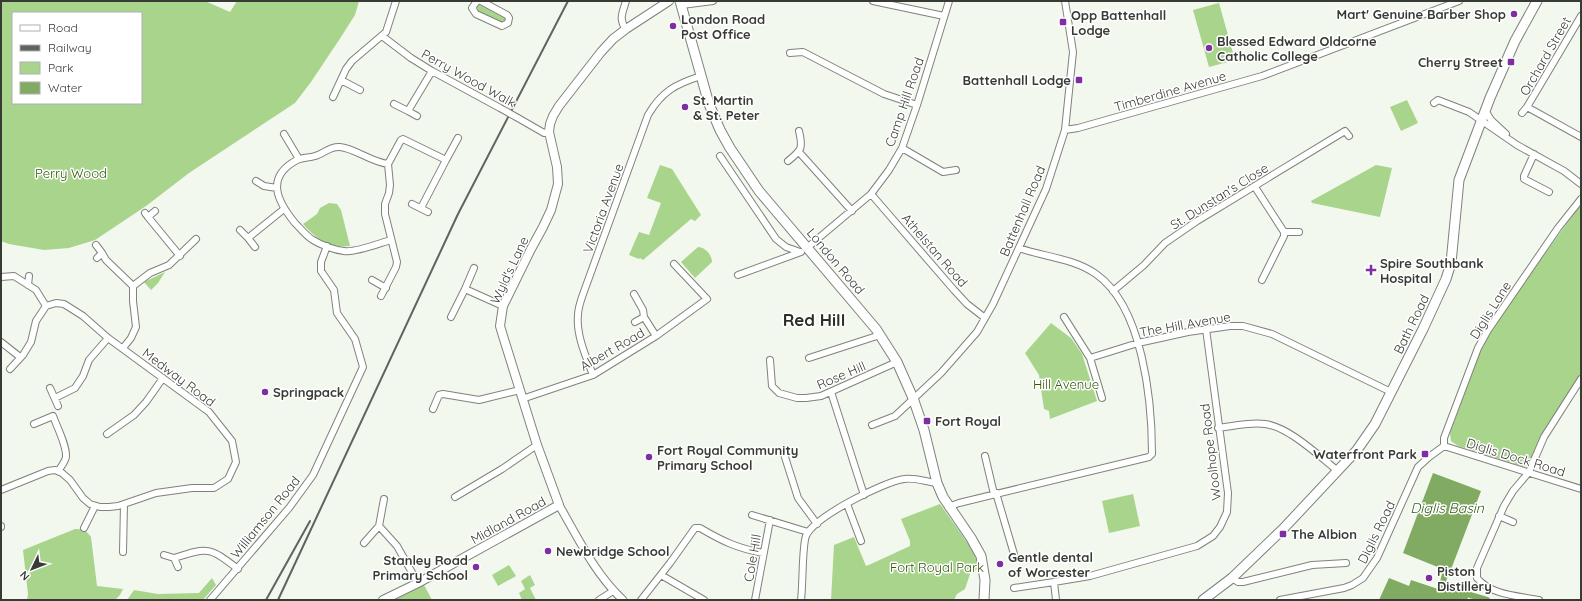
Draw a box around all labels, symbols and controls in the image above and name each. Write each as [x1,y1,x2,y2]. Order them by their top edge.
place label: Mart' Genuine Barber Shop [1337,6,1506,22]
place label: Opp Battenhall Lodge [1071,7,1166,38]
marker: Mart' Genuine Barber Shop [1509,9,1519,19]
place label: London Road Post Office [681,11,765,42]
legend [12,12,142,104]
street label: Orchard Street [1516,14,1574,98]
marker: Opp Battenhall Lodge [1058,17,1068,27]
text: Road [48,20,78,35]
marker: London Road Post Office [668,21,678,31]
place label: Blessed Edward Oldcorne Catholic College [1217,33,1377,64]
text: Railway [48,40,92,55]
marker: Blessed Edward Oldcorne Catholic College [1204,43,1214,53]
street label: Perry Wood Walk [419,45,519,111]
place label: Cherry Street [1418,54,1503,70]
street label: Camp Hill Road [881,55,927,149]
marker: Cherry Street [1506,57,1516,67]
text: Park [48,60,73,75]
street label: Timberdine Avenue [1112,67,1228,115]
place label: Battenhall Lodge [963,72,1071,88]
marker: Battenhall Lodge [1074,75,1084,85]
text: Water [48,80,83,95]
place label: St. Martin & St. Peter [693,92,760,123]
marker: St. Martin & St. Peter [680,102,690,112]
street label: St. Dunstan's Close [1167,159,1271,233]
street label: Victoria Avenue [579,161,627,255]
street label: Battenhall Road [996,163,1048,259]
park label: Perry Wood [35,165,107,181]
street label: Athelstan Road [899,210,971,290]
street label: London Road [804,225,868,297]
street label: Wyld's Lane [486,234,532,306]
place label: Spire Southbank Hospital [1380,255,1484,286]
marker: Spire Southbank Hospital [1365,264,1377,276]
street label: Diglis Lane [1466,278,1514,342]
street label: Bath Road [1390,292,1432,356]
street label: The Hill Avenue [1138,308,1232,340]
district label: Red Hill [783,309,845,330]
street label: Albert Road [577,324,647,374]
street label: Medway Road [139,344,219,410]
street label: Rose Hill [814,358,868,392]
park label: Hill Avenue [1033,376,1099,392]
place label: Springpack [273,384,344,400]
marker: Springpack [260,387,270,397]
street label: Woolhope Road [1196,403,1224,501]
place label: Fort Royal [935,413,1001,429]
marker: Fort Royal [922,416,932,426]
street label: Diglis Dock Road [1465,434,1567,480]
place label: Fort Royal Community Primary School [657,442,798,473]
place label: Waterfront Park [1313,446,1417,462]
marker: Waterfront Park [1420,449,1430,459]
marker: Fort Royal Community Primary School [644,452,654,462]
street label: Williamson Road [227,473,303,561]
street label: Midland Road [468,493,548,547]
street label: Diglis Road [1354,498,1398,566]
water label: Diglis Basin [1410,499,1485,517]
place label: The Albion [1291,526,1357,542]
marker: The Albion [1278,529,1288,539]
street label: Cole Hill [740,533,764,583]
place label: Newbridge School [556,543,669,559]
marker: Newbridge School [543,546,553,556]
north arrow [12,549,52,589]
place label: Gentle dental of Worcester [1008,549,1093,580]
place label: Stanley Road Primary School [373,552,468,583]
park label: Fort Royal Park [890,559,984,575]
marker: Gentle dental of Worcester [995,559,1005,569]
marker: Stanley Road Primary School [471,562,481,572]
place label: Piston Distillery [1437,563,1492,594]
text: N [17,568,33,584]
marker: Piston Distillery [1424,573,1434,583]

